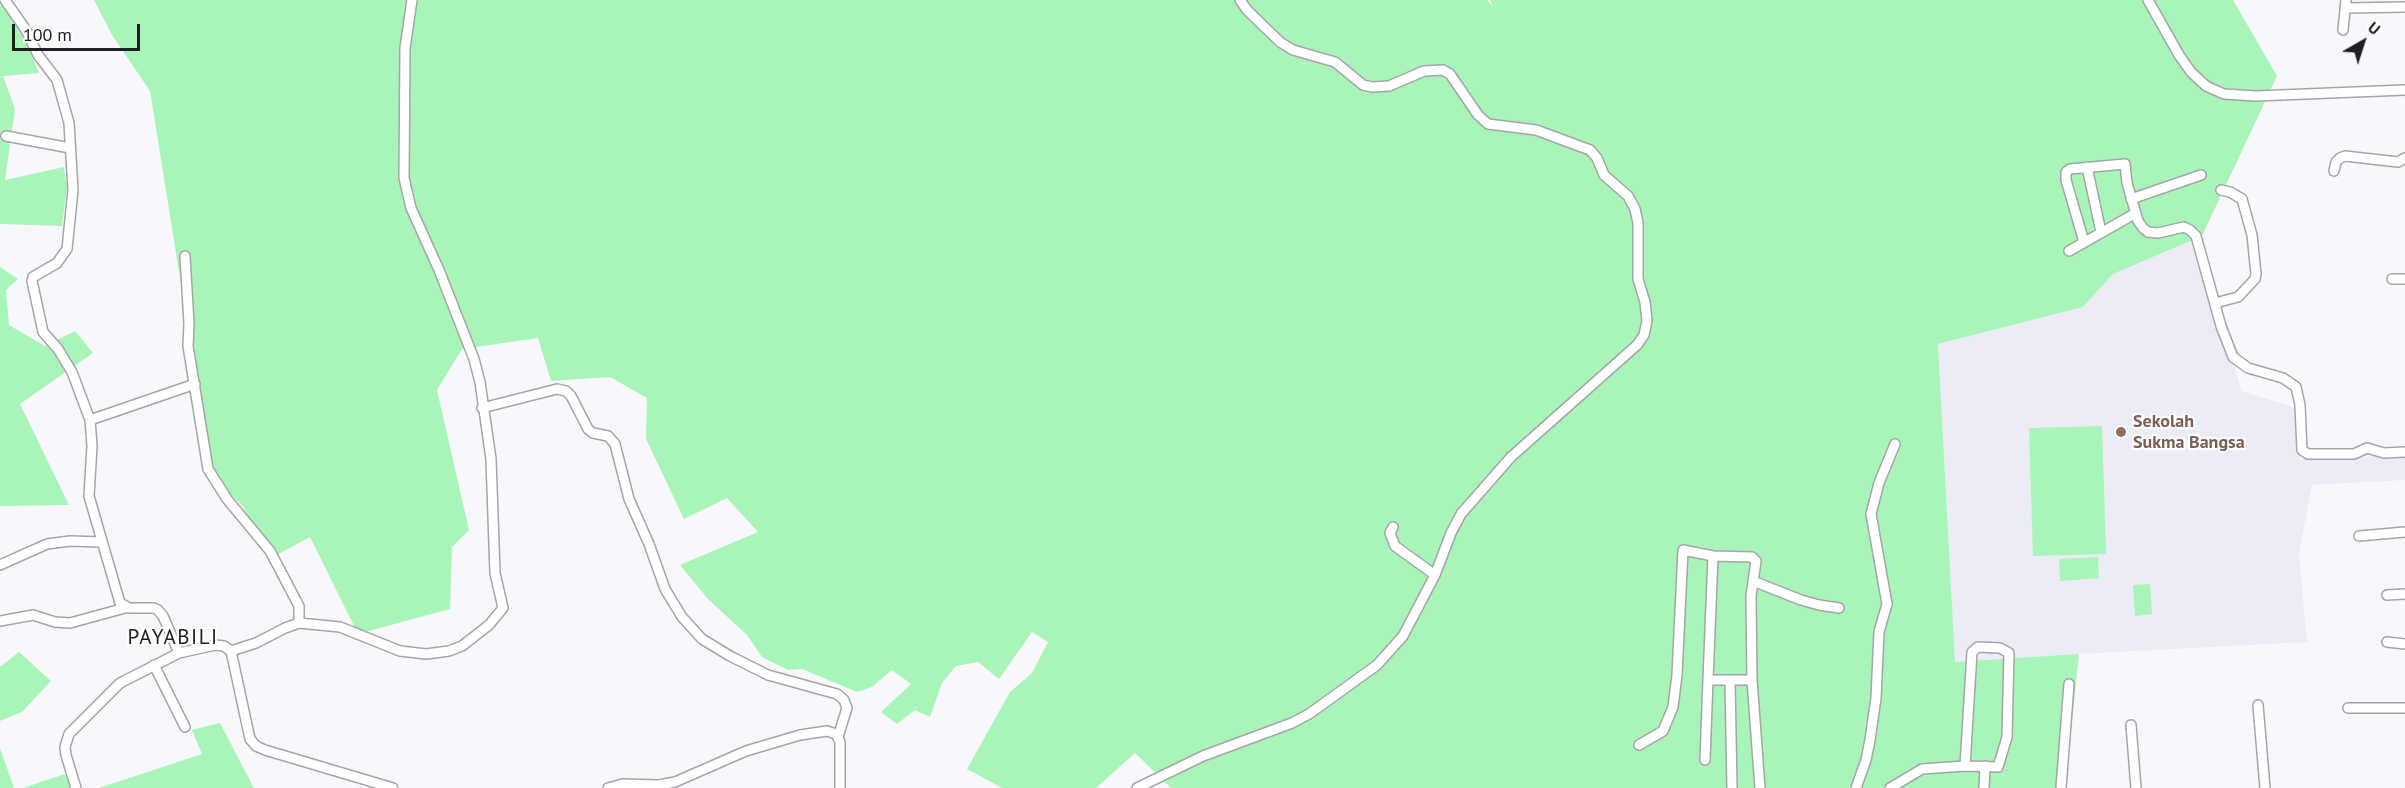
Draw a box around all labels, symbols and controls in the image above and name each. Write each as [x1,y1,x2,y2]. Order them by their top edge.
scale bar [15,12,142,50]
north arrow [2333,12,2393,72]
text: U [2364,17,2385,39]
text: 100 m [23,23,72,46]
place label: Sekolah Sukma Bangsa [2133,411,2245,454]
marker: Sekolah Sukma Bangsa [2114,425,2128,439]
district label: PAYABILI [127,625,219,651]

